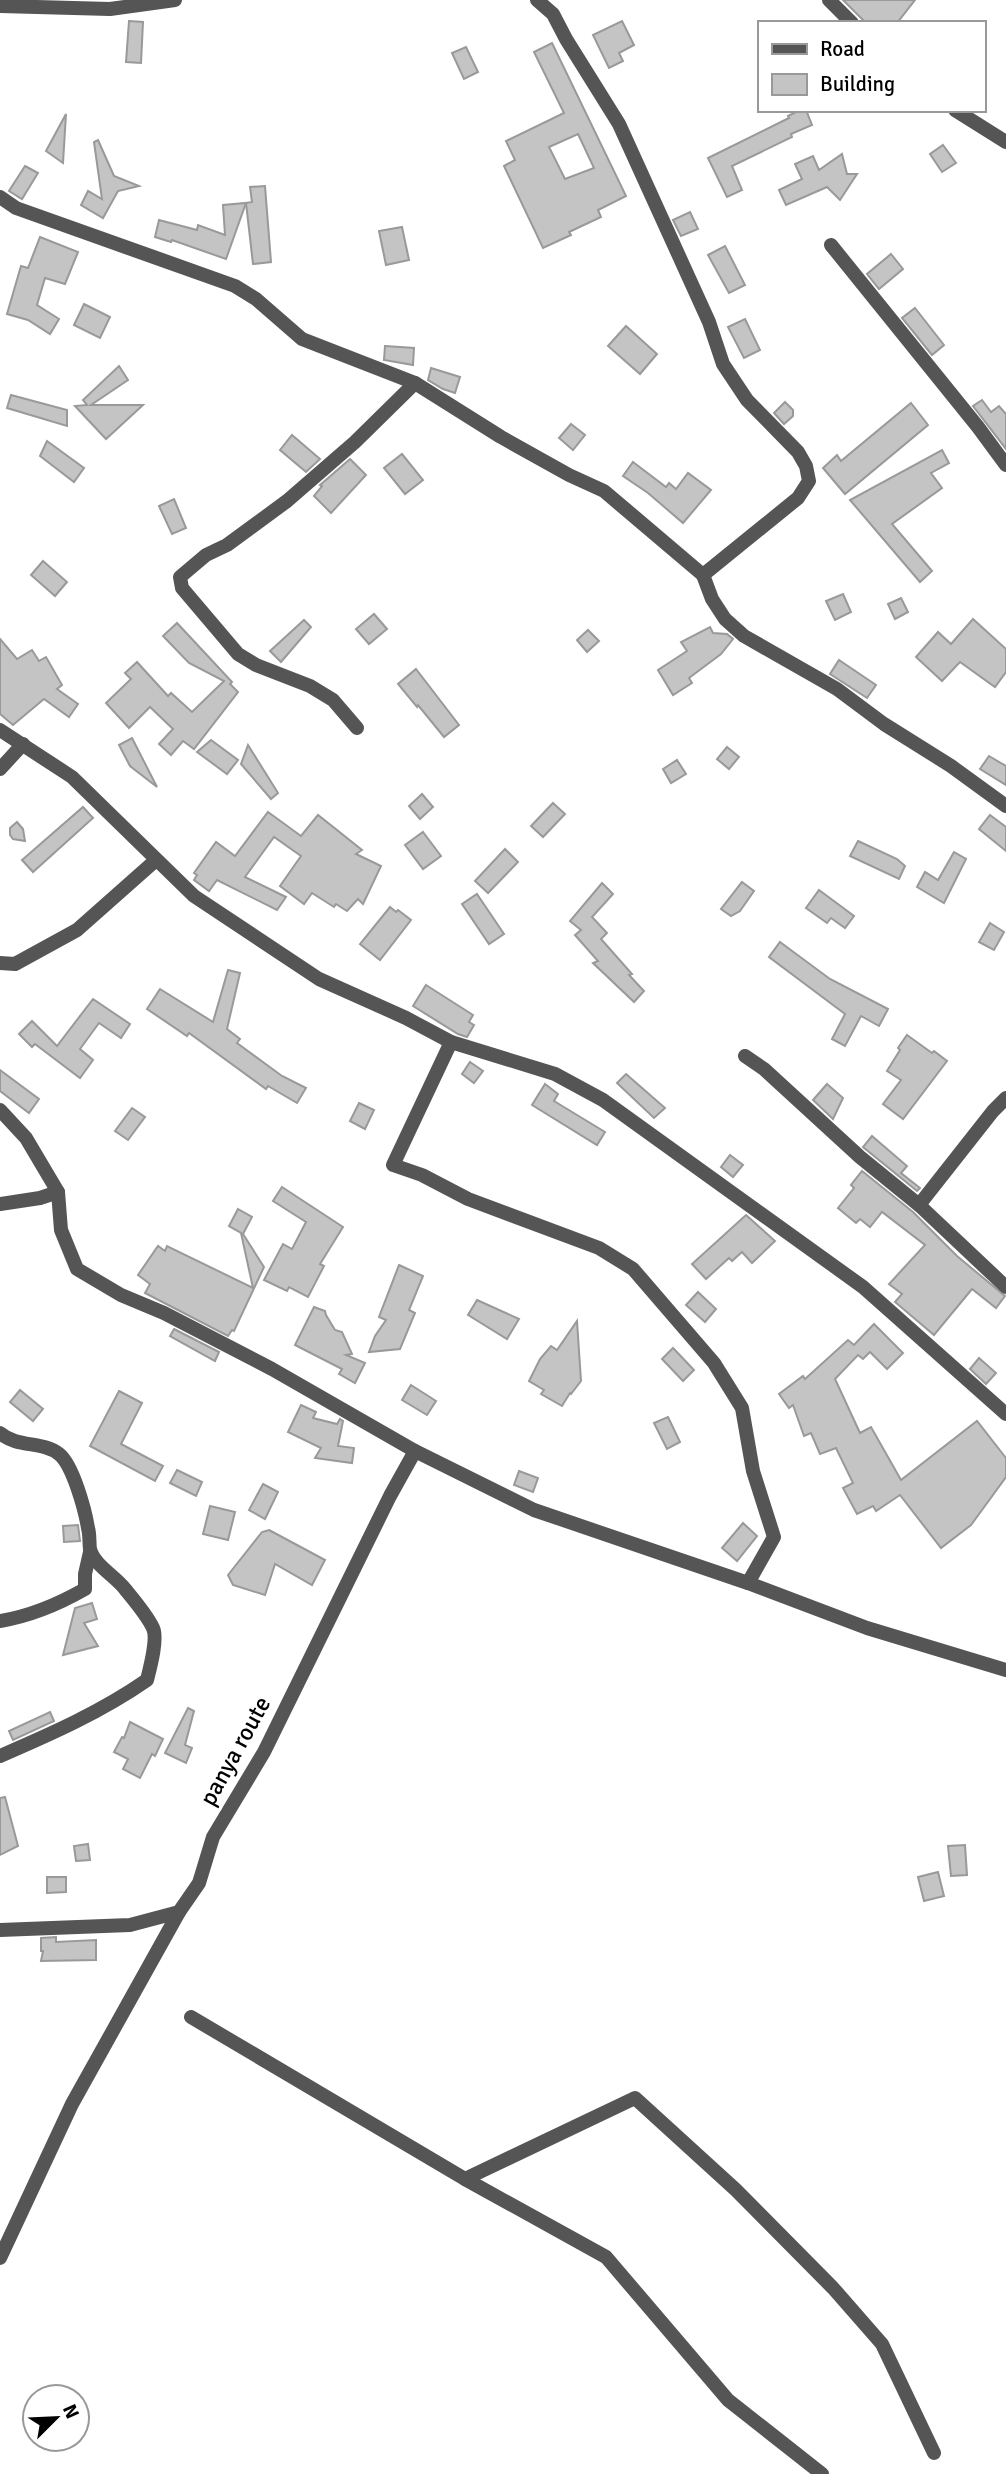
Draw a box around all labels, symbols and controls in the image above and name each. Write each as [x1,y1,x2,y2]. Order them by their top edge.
legend [758,21,985,112]
text: Road [820,36,865,62]
text: Building [820,71,895,97]
street label: panya route [193,1691,277,1811]
north arrow [21,2383,91,2453]
text: N [57,2401,84,2422]

